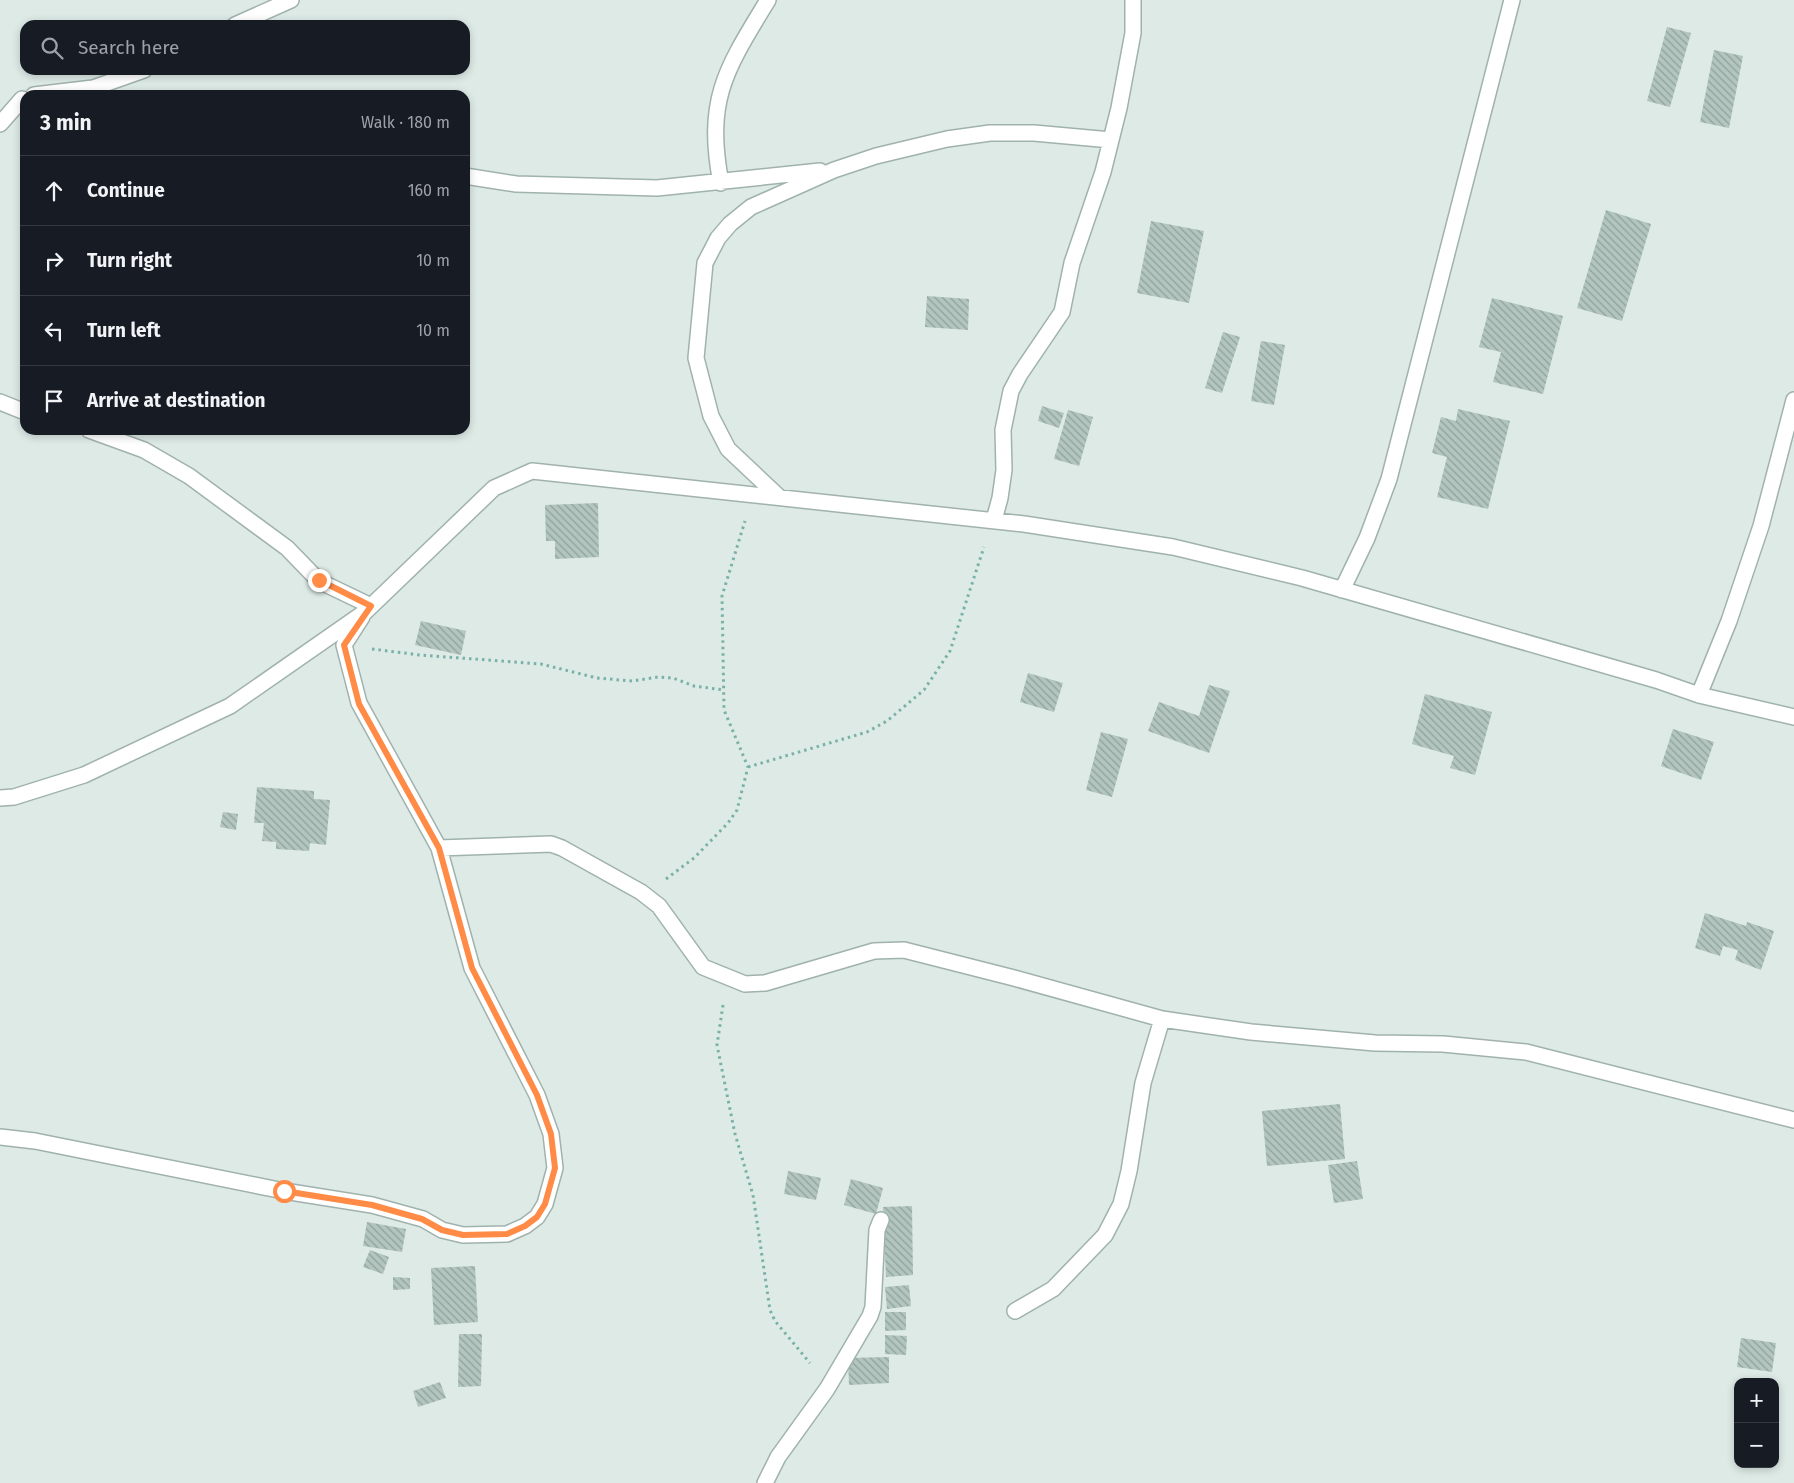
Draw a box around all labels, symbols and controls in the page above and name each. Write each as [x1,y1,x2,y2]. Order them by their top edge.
search box [20,20,470,75]
icon: search [38,34,66,62]
text: Search here [78,36,179,59]
text: 3 min [40,110,92,136]
text: Walk · 180 m [361,113,450,132]
icon: ahead [40,177,68,205]
text: Continue [87,179,165,202]
text: 160 m [408,181,450,200]
icon: right [40,247,68,275]
text: Turn right [87,249,172,272]
text: 10 m [416,251,450,270]
icon: left [40,317,68,345]
text: Turn left [87,319,161,342]
text: 10 m [416,321,450,340]
icon: arrive [40,387,68,415]
text: Arrive at destination [87,389,266,412]
route end [308,569,331,592]
route start [273,1180,296,1203]
map controls [1734,1378,1779,1468]
button: + [1734,1378,1779,1423]
button: − [1734,1423,1779,1468]

